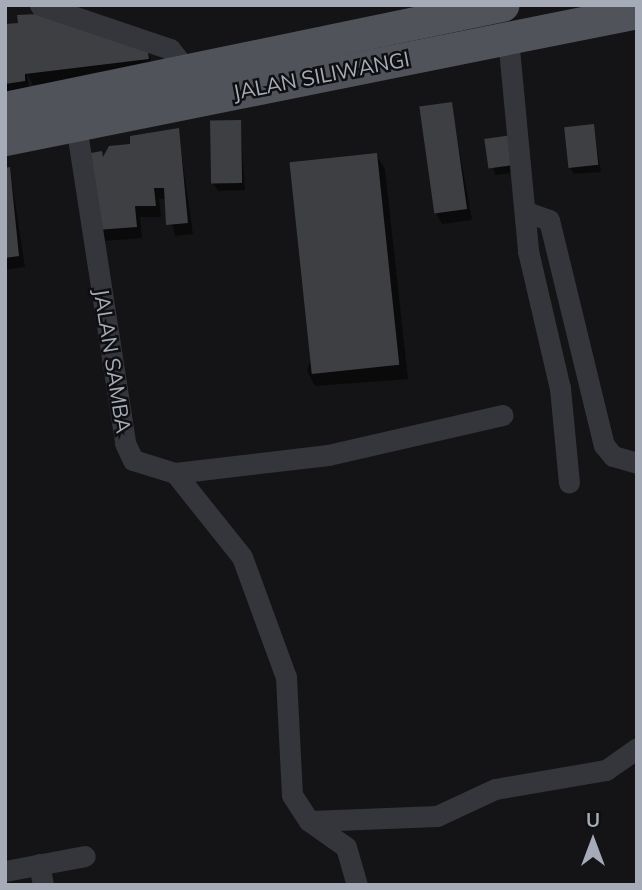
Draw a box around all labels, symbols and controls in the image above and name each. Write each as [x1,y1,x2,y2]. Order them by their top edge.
street label: JALAN SILIWANGI [231,46,411,104]
street label: JALAN SAMBA [89,287,137,435]
north arrow [558,806,628,876]
text: U [586,808,600,832]

